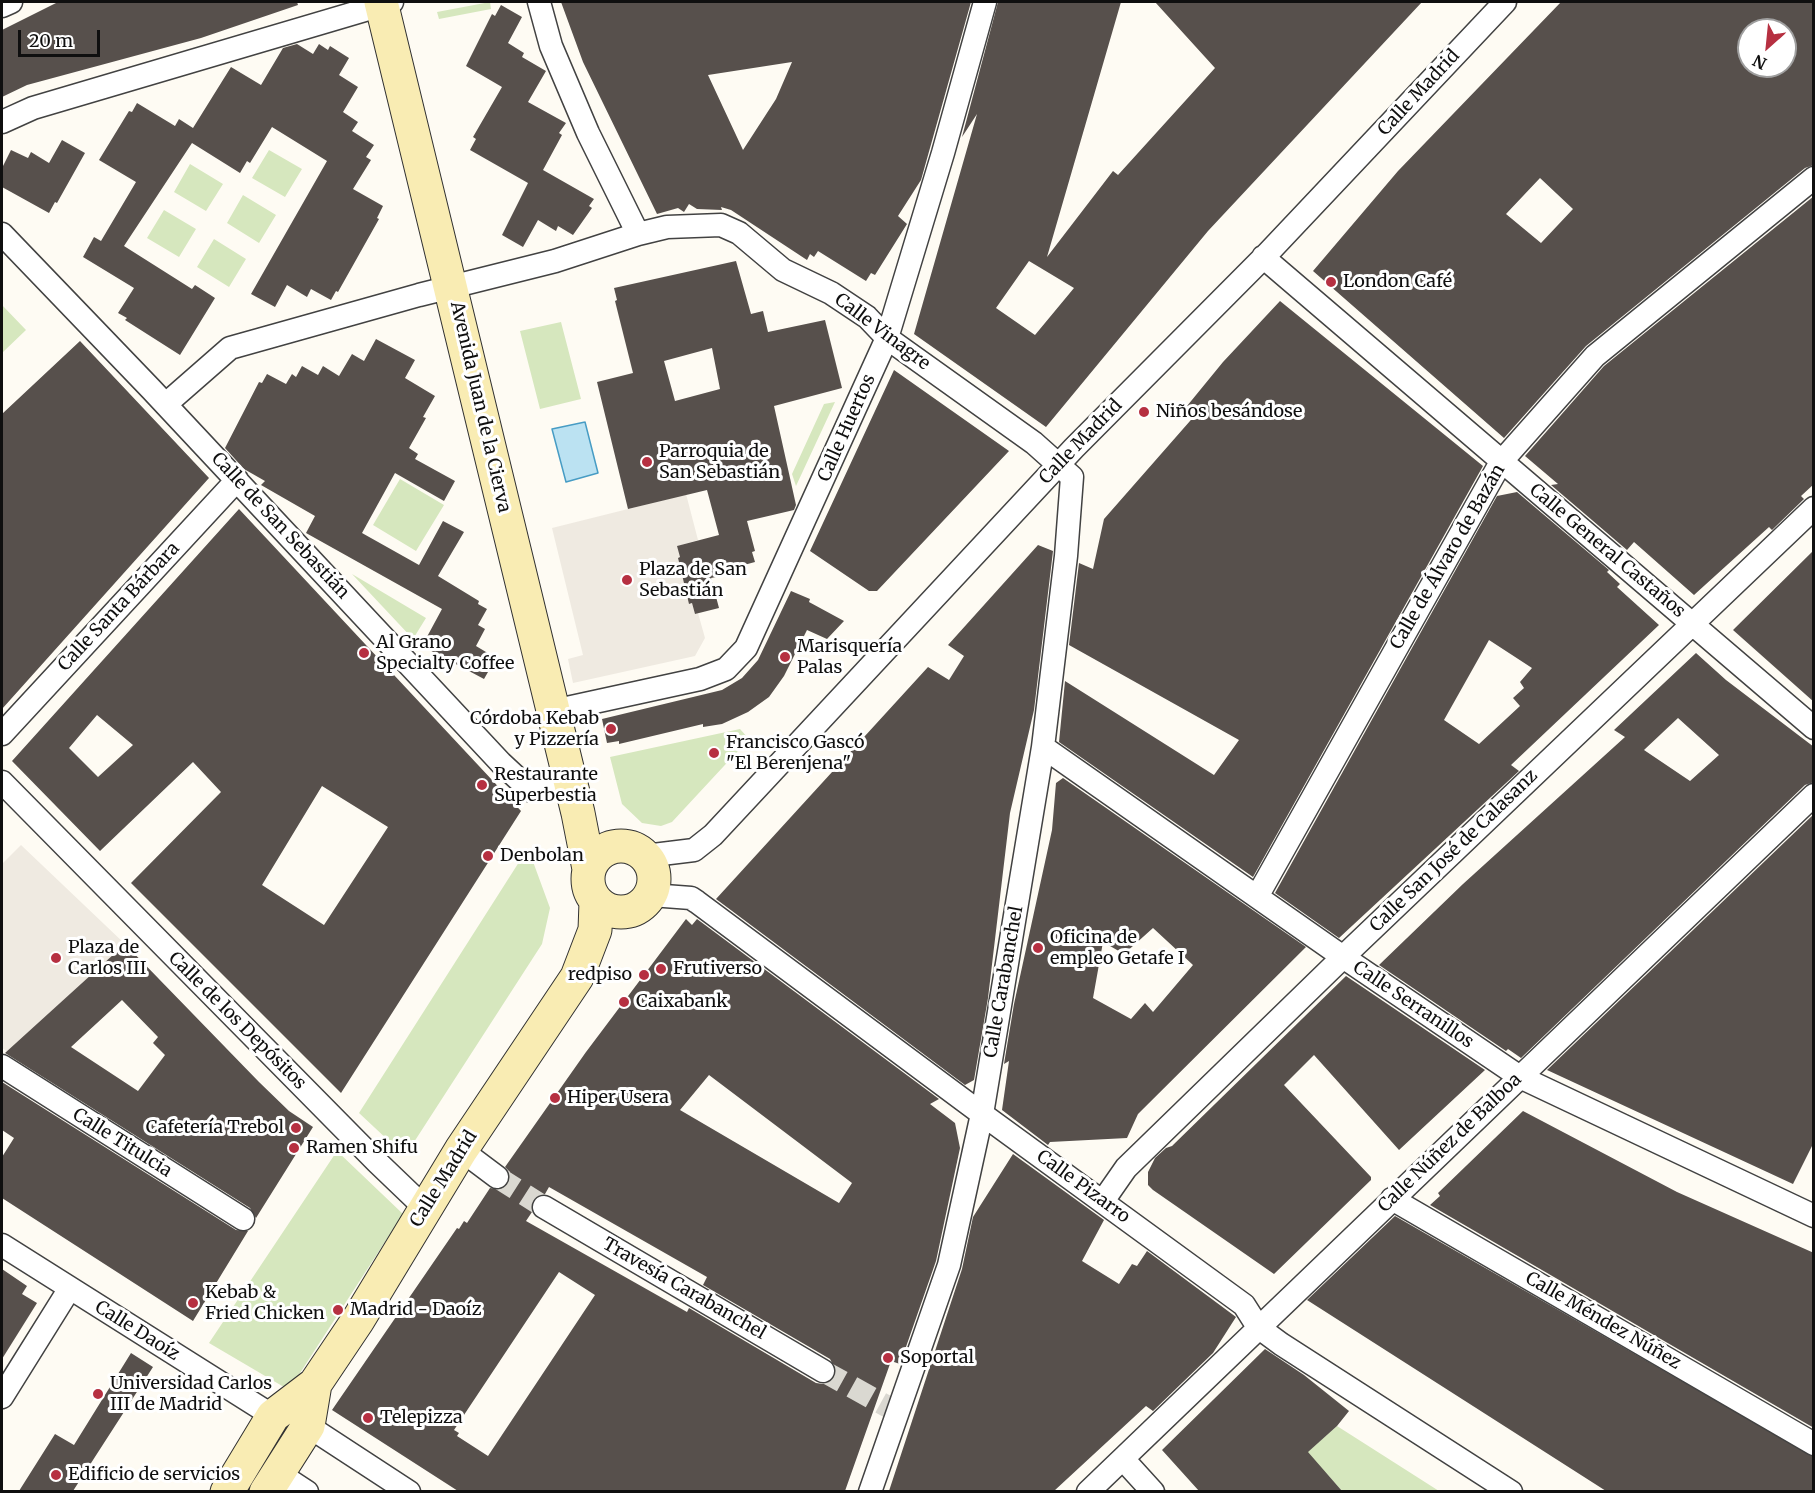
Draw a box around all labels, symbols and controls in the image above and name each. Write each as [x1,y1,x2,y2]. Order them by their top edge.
scale bar [21,18,104,56]
north arrow [1737,18,1797,78]
text: 20 m [29,29,73,52]
street label: Calle Madrid [1374,46,1464,140]
text: N [1750,50,1770,74]
place label: London Café [1343,271,1452,293]
marker: London Café [1324,275,1338,289]
street label: Calle Vinagre [830,289,934,375]
street label: Avenida Juan de la Cierva [445,299,515,515]
street label: Calle Huertos [814,371,880,485]
street label: Calle Madrid [1035,395,1127,489]
place label: Niños besándose [1156,401,1302,423]
marker: Niños besándose [1137,405,1151,419]
place label: Parroquia de San Sebastián [659,441,780,484]
street label: Calle de San Sebastián [207,448,353,604]
marker: Parroquia de San Sebastián [640,455,654,469]
street label: Calle de Álvaro de Bazán [1386,461,1510,653]
street label: Calle General Castaños [1525,480,1689,622]
street label: Calle Santa Bárbara [54,538,184,676]
place label: Plaza de San Sebastián [639,559,747,602]
marker: Plaza de San Sebastián [620,573,634,587]
place label: Al Grano Specialty Coffee [376,632,514,674]
place label: Marisquería Palas [797,636,902,678]
marker: Al Grano Specialty Coffee [357,646,371,660]
marker: Marisquería Palas [778,650,792,664]
place label: Córdoba Kebab y Pizzería [470,708,599,750]
marker: Córdoba Kebab y Pizzería [604,722,618,736]
place label: Francisco Gascó "El Berenjena" [726,732,864,774]
marker: Francisco Gascó "El Berenjena" [707,746,721,760]
place label: Restaurante Superbestia [494,764,598,806]
street label: Calle San José de Calasanz [1366,765,1542,937]
marker: Restaurante Superbestia [475,778,489,792]
place label: Denbolan [500,845,584,867]
marker: Denbolan [481,849,495,863]
street label: Calle Carabanchel [980,904,1028,1060]
place label: Oficina de empleo Getafe I [1050,927,1185,970]
place label: Plaza de Carlos III [68,937,146,980]
marker: Oficina de empleo Getafe I [1031,941,1045,955]
street label: Calle de los Depósitos [164,948,310,1094]
marker: Plaza de Carlos III [49,951,63,965]
street label: Calle Serranillos [1349,957,1477,1053]
place label: Frutiverso [673,958,762,980]
marker: Frutiverso [654,962,668,976]
place label: redpiso [568,964,632,986]
marker: redpiso [637,968,651,982]
place label: Caixabank [636,991,728,1013]
marker: Caixabank [617,995,631,1009]
street label: Calle Núñez de Balboa [1374,1069,1526,1217]
place label: Hiper Usera [567,1087,669,1109]
marker: Hiper Usera [548,1091,562,1105]
street label: Calle Titulcia [68,1104,176,1182]
place label: Cafetería Trebol [146,1117,284,1139]
marker: Cafetería Trebol [289,1121,303,1135]
street label: Calle Madrid [406,1127,482,1231]
place label: Ramen Shifu [306,1137,418,1159]
marker: Ramen Shifu [287,1141,301,1155]
street label: Calle Pizarro [1032,1146,1134,1228]
street label: Travesía Carabanchel [599,1233,769,1345]
street label: Calle Méndez Núñez [1521,1268,1685,1374]
place label: Kebab & Fried Chicken [205,1282,325,1324]
street label: Calle Daoíz [91,1296,183,1366]
marker: Kebab & Fried Chicken [186,1296,200,1310]
place label: Madrid - Daoíz [350,1299,481,1321]
marker: Madrid - Daoíz [331,1303,345,1317]
place label: Soportal [900,1347,974,1369]
marker: Soportal [881,1351,895,1365]
place label: Universidad Carlos III de Madrid [110,1373,272,1416]
marker: Universidad Carlos III de Madrid [91,1387,105,1401]
place label: Telepizza [380,1407,463,1429]
marker: Telepizza [361,1411,375,1425]
place label: Edificio de servicios [68,1464,240,1486]
marker: Edificio de servicios [49,1468,63,1482]

